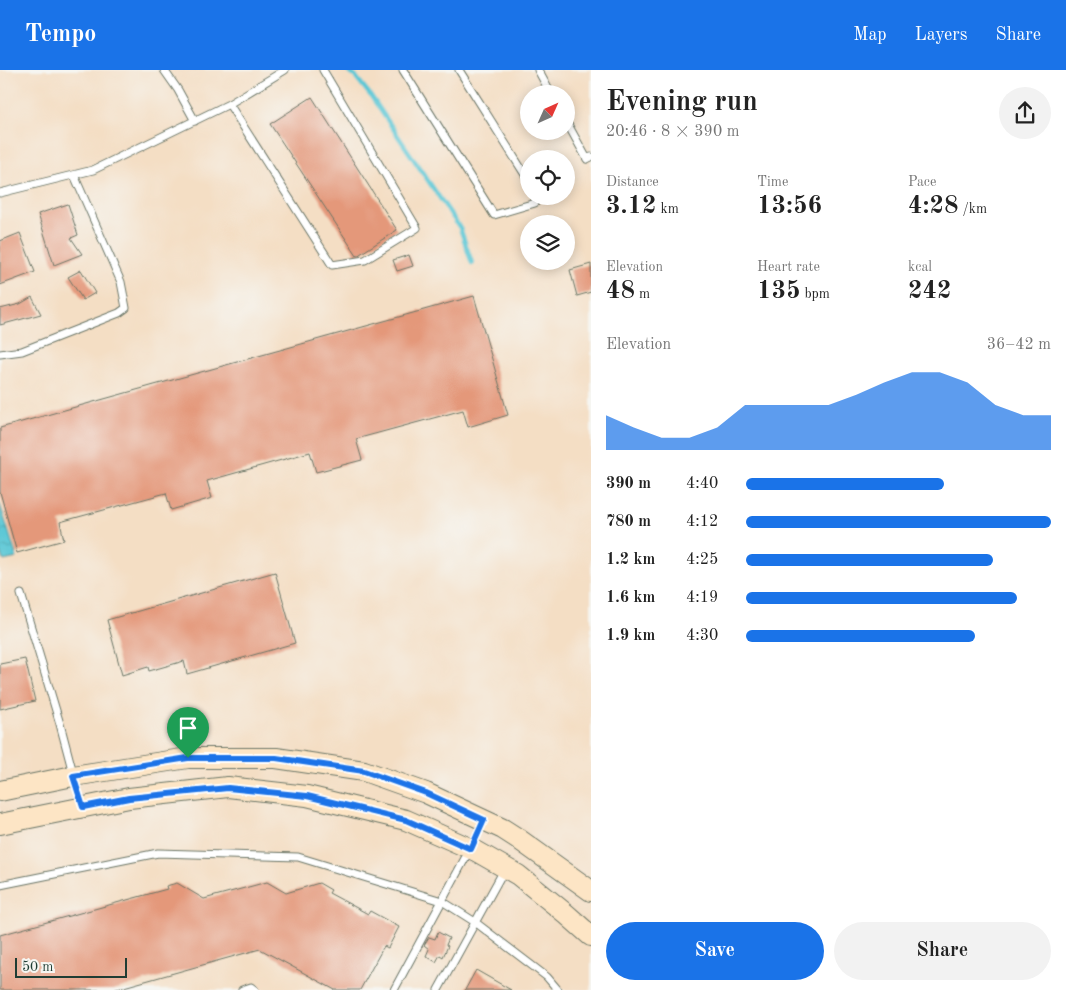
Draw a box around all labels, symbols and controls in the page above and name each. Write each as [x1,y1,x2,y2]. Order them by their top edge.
text: Tempo [25,23,96,47]
text: Map [853,26,887,44]
text: Layers [915,26,967,44]
text: Share [995,26,1041,44]
north arrow [520,85,575,140]
map controls [520,85,575,270]
button: share [999,87,1051,139]
text: Evening run [606,89,758,117]
text: 20:46 · 8 × 390 m [606,124,739,140]
button: locate [520,150,575,205]
text: Distance [606,175,659,189]
text: Time [757,175,788,189]
text: Pace [908,175,936,189]
text: 3.12 [606,194,657,219]
text: 13:56 [757,194,822,219]
text: 4:28 [908,194,959,219]
text: km [657,202,679,216]
text: /km [959,202,987,216]
button: layers [520,215,575,270]
text: Elevation [606,260,663,274]
text: Heart rate [757,260,820,274]
text: kcal [908,260,932,274]
text: 48 [606,279,635,304]
text: 135 [757,279,801,304]
text: 242 [908,279,952,304]
text: m [635,287,650,301]
text: bpm [801,287,830,301]
text: Elevation [606,337,671,353]
text: 36–42 m [987,337,1051,353]
text: 390 m [606,476,651,492]
text: 4:40 [686,476,718,492]
text: 780 m [606,514,651,530]
text: 4:12 [686,514,718,530]
text: 1.2 km [606,552,655,568]
text: 4:25 [686,552,718,568]
text: 1.6 km [606,590,655,606]
text: 4:19 [686,590,718,606]
text: 1.9 km [606,628,655,644]
text: 4:30 [686,628,718,644]
pin [167,707,209,758]
icon: arrive [174,714,202,742]
button: Save [606,922,824,980]
button: Share [834,922,1051,980]
scale bar [15,955,128,978]
text: 50 m [22,960,53,974]

